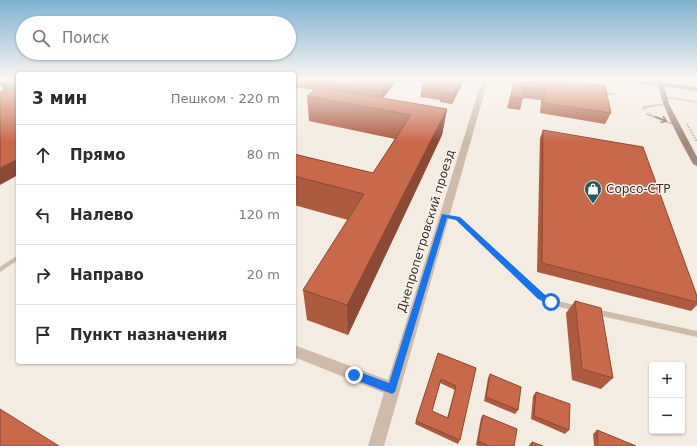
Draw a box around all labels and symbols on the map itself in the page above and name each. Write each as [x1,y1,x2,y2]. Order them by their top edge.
one-way arrow [655,116,667,124]
street label: Днепропетровский проезд [394,148,458,314]
shop icon: Сорсо-СТР [583,179,603,204]
place label: Сорсо-СТР [606,182,671,196]
route start [542,293,560,311]
route end [345,366,363,384]

